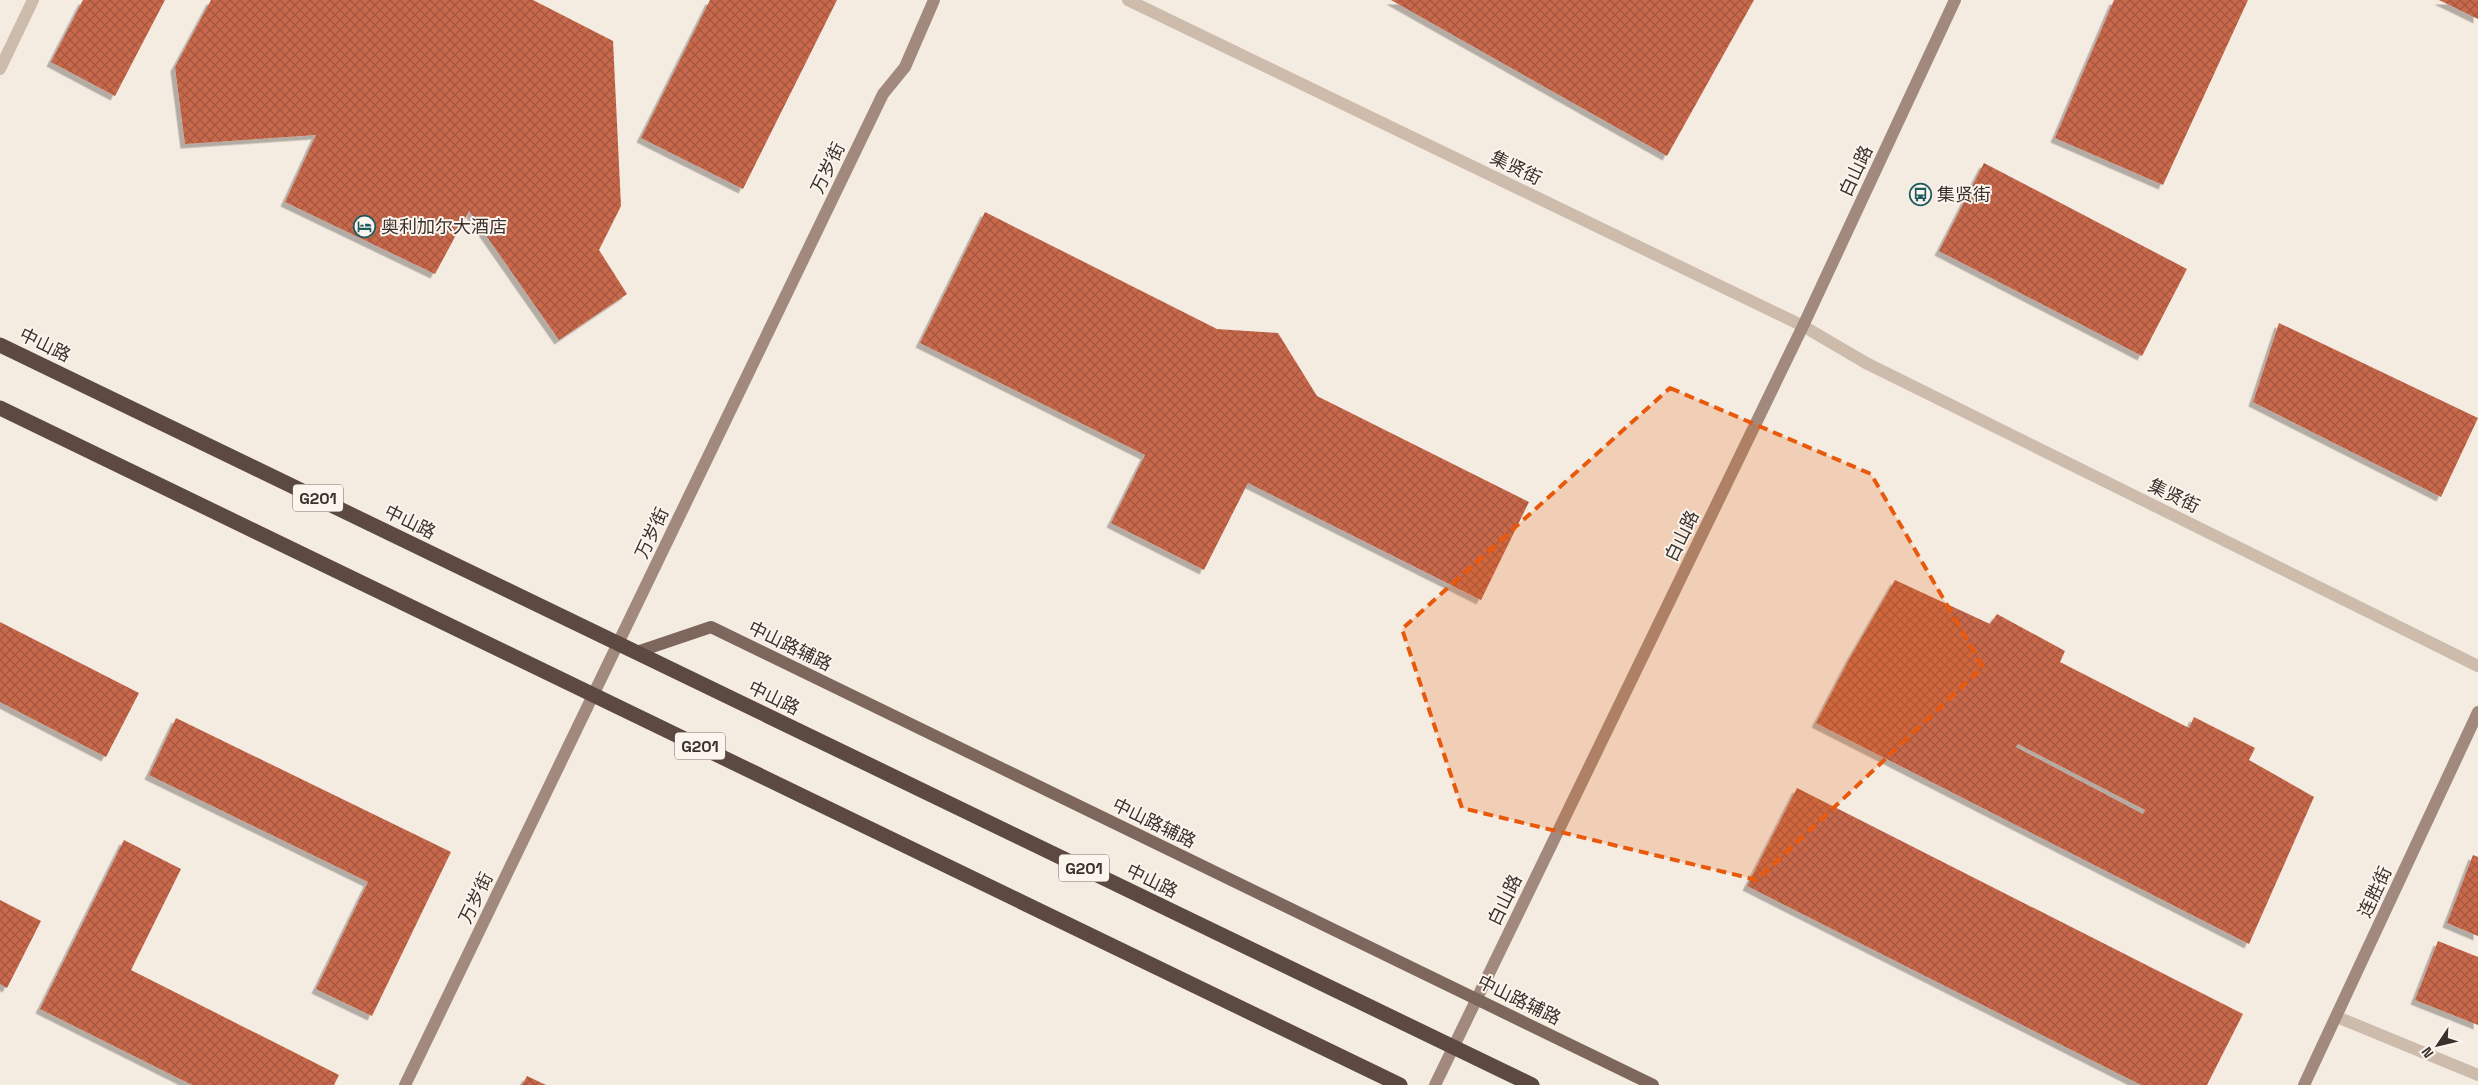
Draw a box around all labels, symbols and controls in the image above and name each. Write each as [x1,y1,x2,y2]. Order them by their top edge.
street label: 万岁街 [805,138,850,197]
street label: 白山路 [1834,141,1877,200]
street label: 集贤街 [1487,145,1546,190]
bus stop icon: 集贤街 [1909,183,1933,207]
place label: 集贤街 [1937,183,1991,206]
hotel icon: 奥利加尔大酒店 [353,215,377,239]
place label: 奥利加尔大酒店 [381,215,507,238]
street label: 中山路 [16,322,75,367]
street label: 集贤街 [2145,473,2204,518]
road number: G201 [293,484,343,512]
street label: 中山路 [381,499,440,544]
street label: 万岁街 [630,503,673,562]
street label: 白山路 [1659,506,1704,565]
street label: 中山路辅路 [745,615,836,676]
street label: 中山路 [745,675,804,720]
road number: G201 [675,732,725,759]
street label: 中山路辅路 [1109,792,1200,853]
road number: G201 [1059,854,1109,881]
street label: 中山路 [1123,858,1182,903]
street label: 连胜街 [2353,862,2396,921]
street label: 万岁街 [453,868,498,927]
street label: 白山路 [1482,870,1527,929]
street label: 中山路辅路 [1474,969,1565,1030]
north arrow [2413,1020,2463,1070]
text: N [2417,1043,2437,1061]

